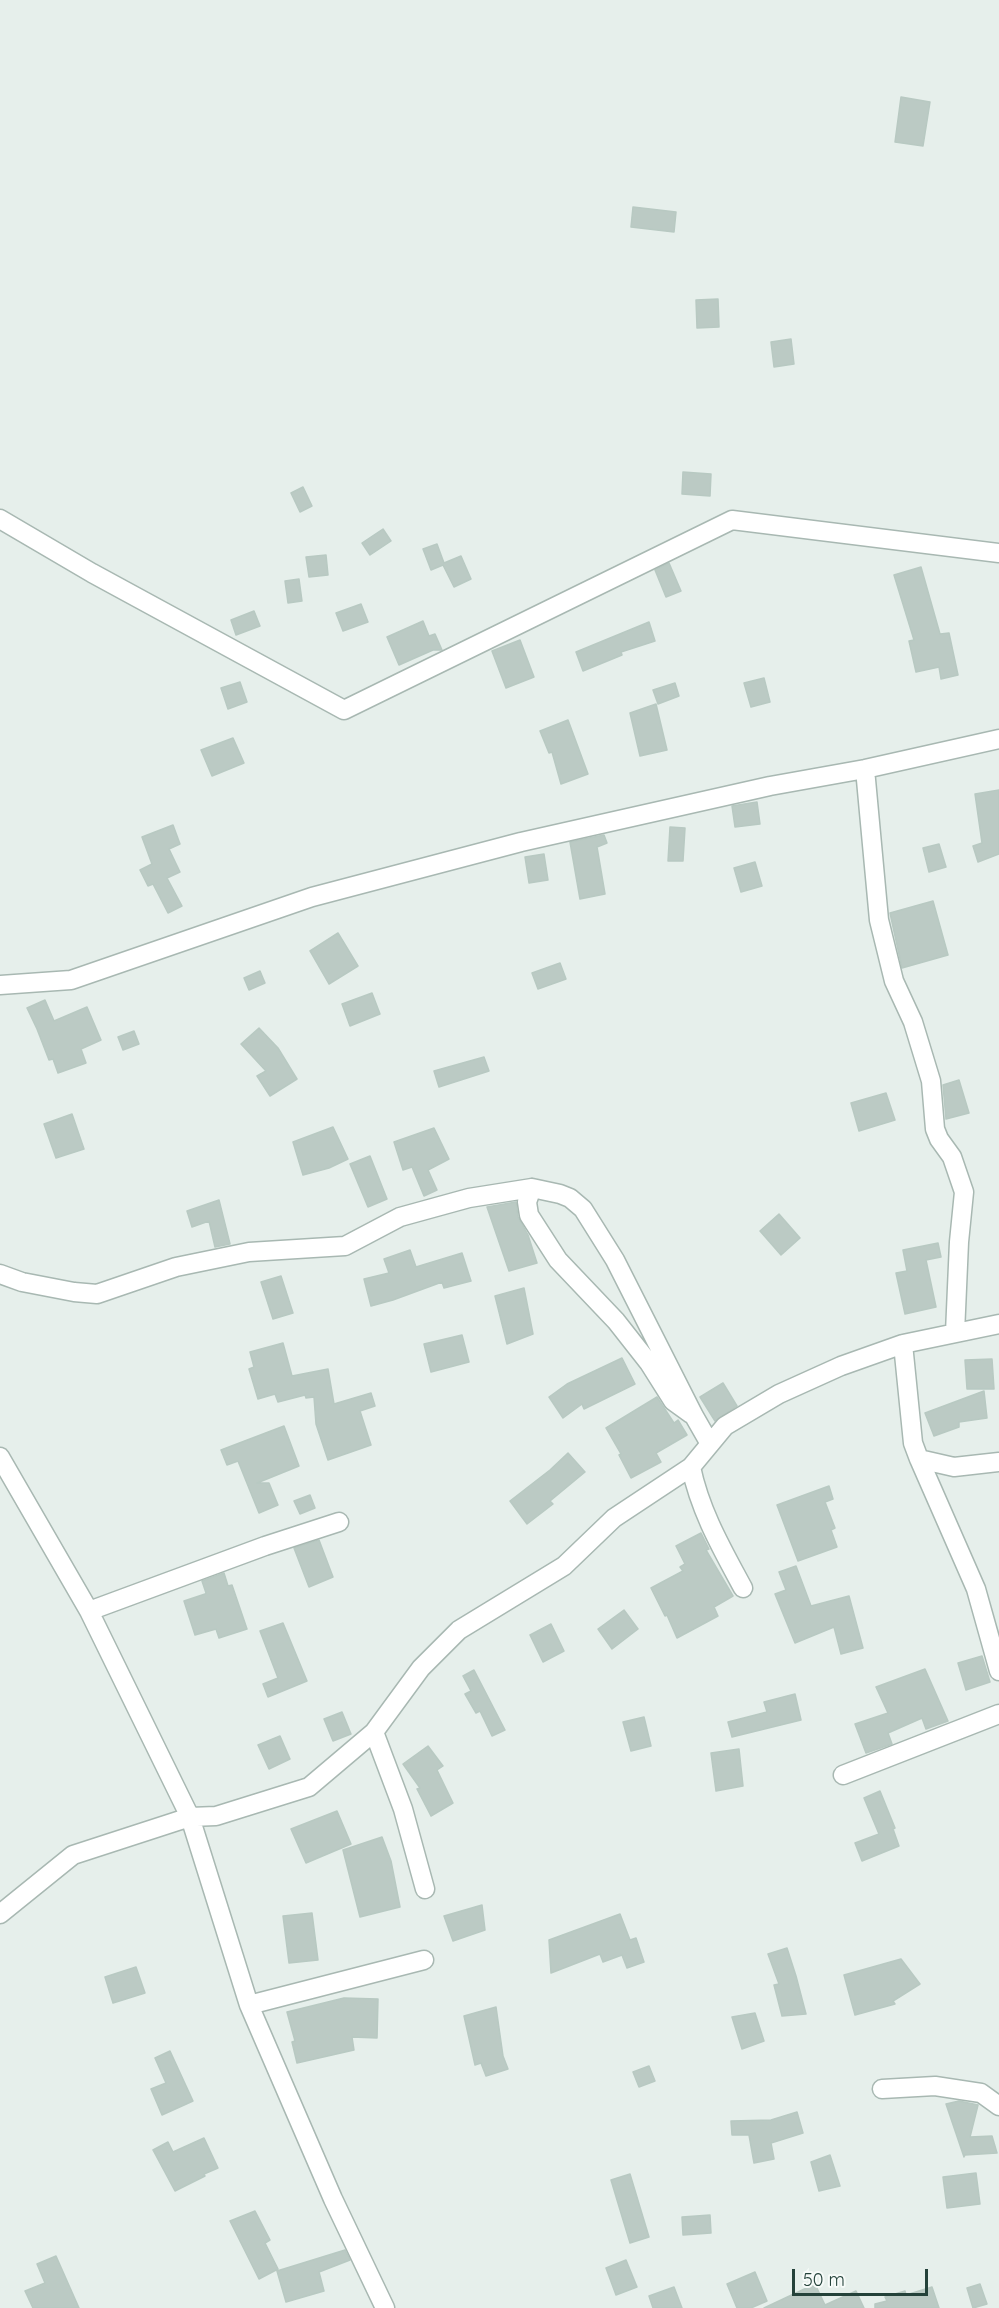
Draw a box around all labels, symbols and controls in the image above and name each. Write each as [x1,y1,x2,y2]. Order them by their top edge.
scale bar [795,2257,932,2295]
text: 50 m [803,2268,845,2291]

